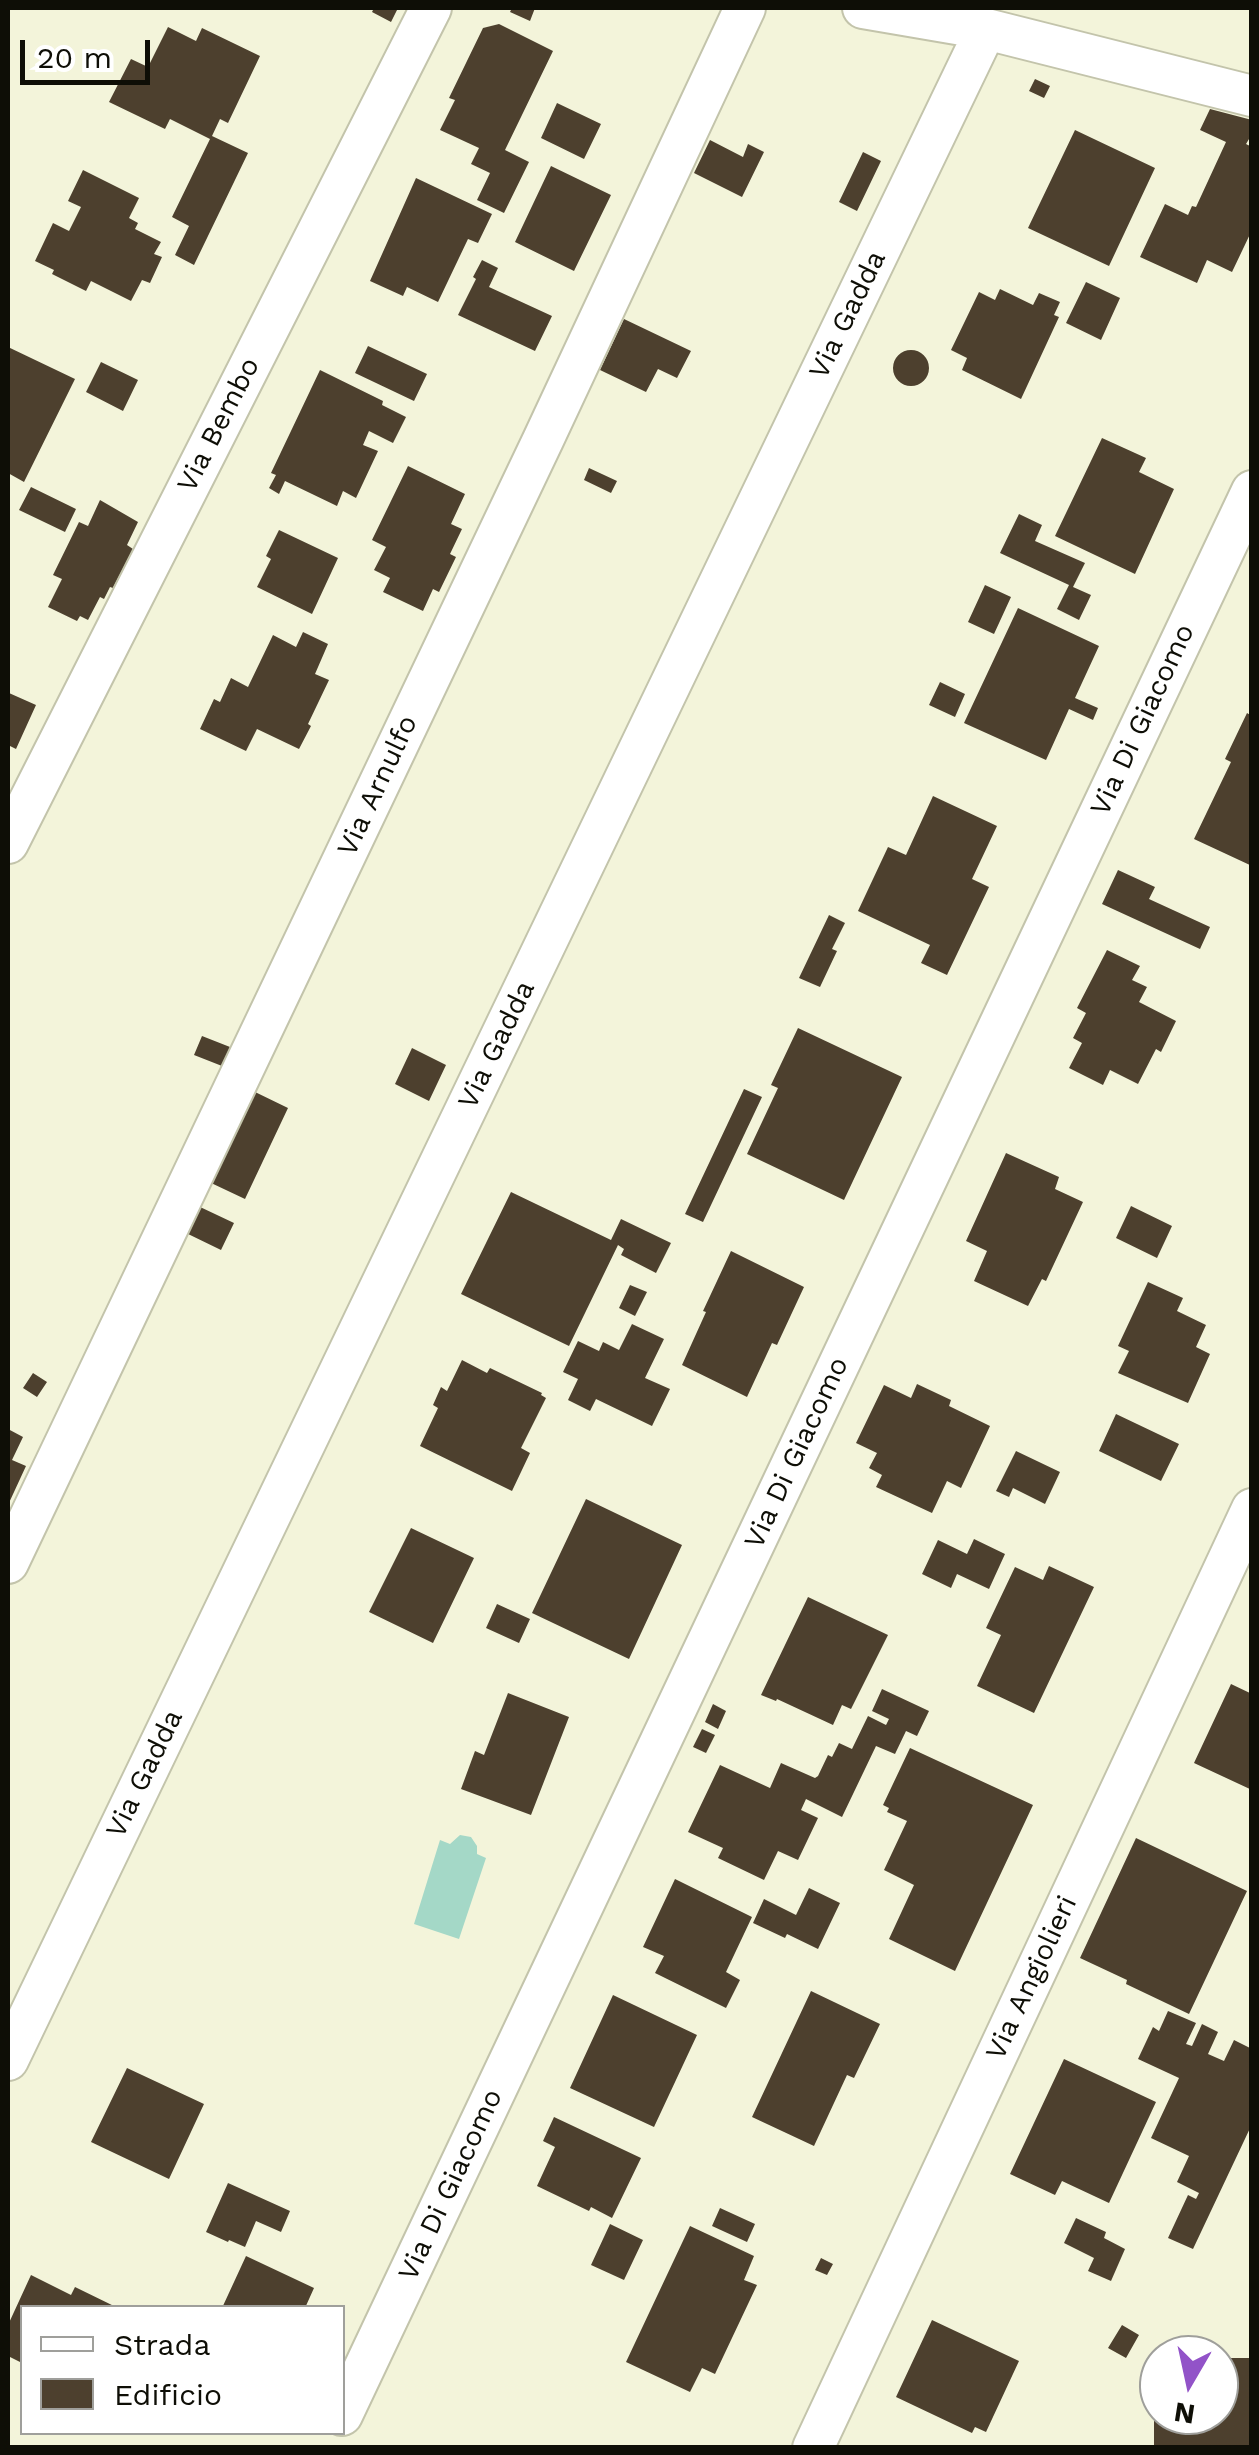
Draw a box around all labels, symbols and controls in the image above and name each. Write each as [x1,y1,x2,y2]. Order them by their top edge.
scale bar [25,20,155,82]
text: 20 m [37,40,112,75]
street label: Via Gadda [803,246,893,384]
street label: Via Bembo [171,352,267,498]
street label: Via Di Giacomo [1084,619,1202,821]
street label: Via Arnulfo [331,710,425,862]
street label: Via Gadda [452,976,542,1114]
street label: Via Di Giacomo [738,1352,856,1554]
street label: Via Gadda [100,1705,190,1843]
street label: Via Angiolieri [979,1891,1085,2065]
street label: Via Di Giacomo [392,2084,510,2286]
legend [20,2305,345,2435]
text: Strada [114,2327,210,2362]
north arrow [1139,2335,1239,2435]
text: Edificio [114,2377,222,2412]
text: N [1172,2395,1197,2431]

